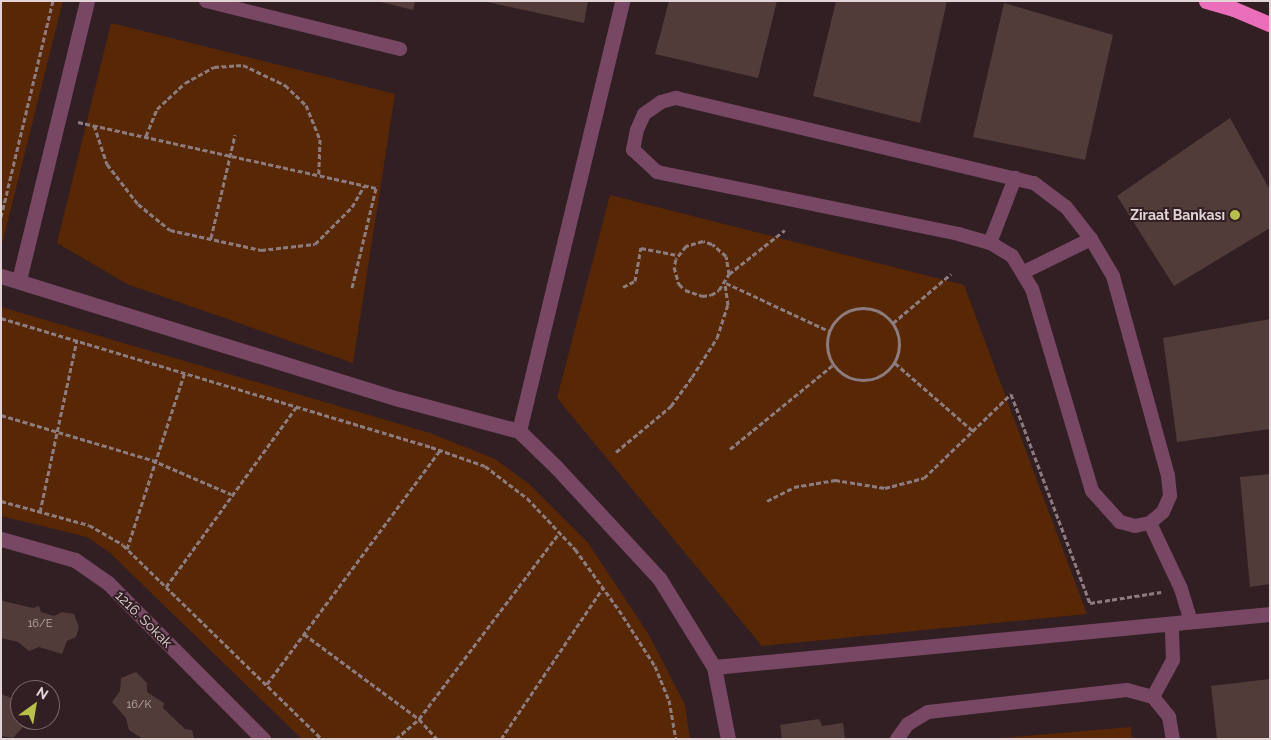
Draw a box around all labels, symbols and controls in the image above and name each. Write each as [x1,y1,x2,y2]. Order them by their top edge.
place label: Ziraat Bankası [1130,207,1225,223]
marker: Ziraat Bankası [1229,209,1241,221]
street label: 1216. Sokak [112,587,176,651]
house number: 16/E [28,617,52,631]
north arrow [10,680,60,730]
text: N [34,684,51,703]
house number: 16/K [126,698,152,712]

